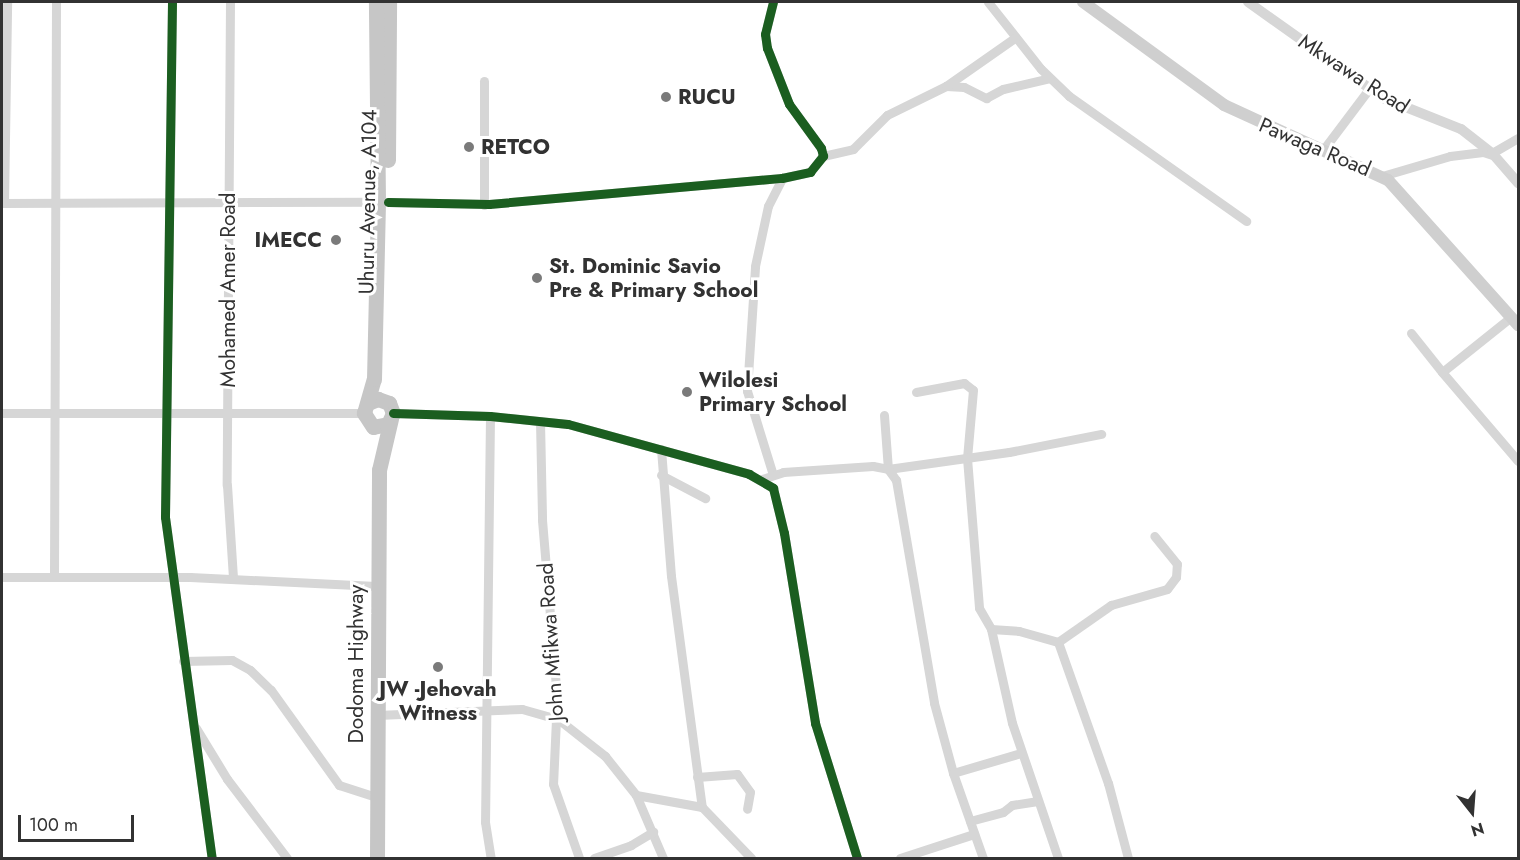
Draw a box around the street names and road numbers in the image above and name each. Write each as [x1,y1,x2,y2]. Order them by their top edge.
street label: Mkwawa Road [1294,29,1414,119]
street label: Uhuru Avenue, A104 [354,109,382,295]
street label: Pawaga Road [1255,112,1375,182]
street label: Mohamed Amer Road [215,193,241,387]
street label: John Mfikwa Road [533,562,569,722]
street label: Dodoma Highway [343,585,369,743]

